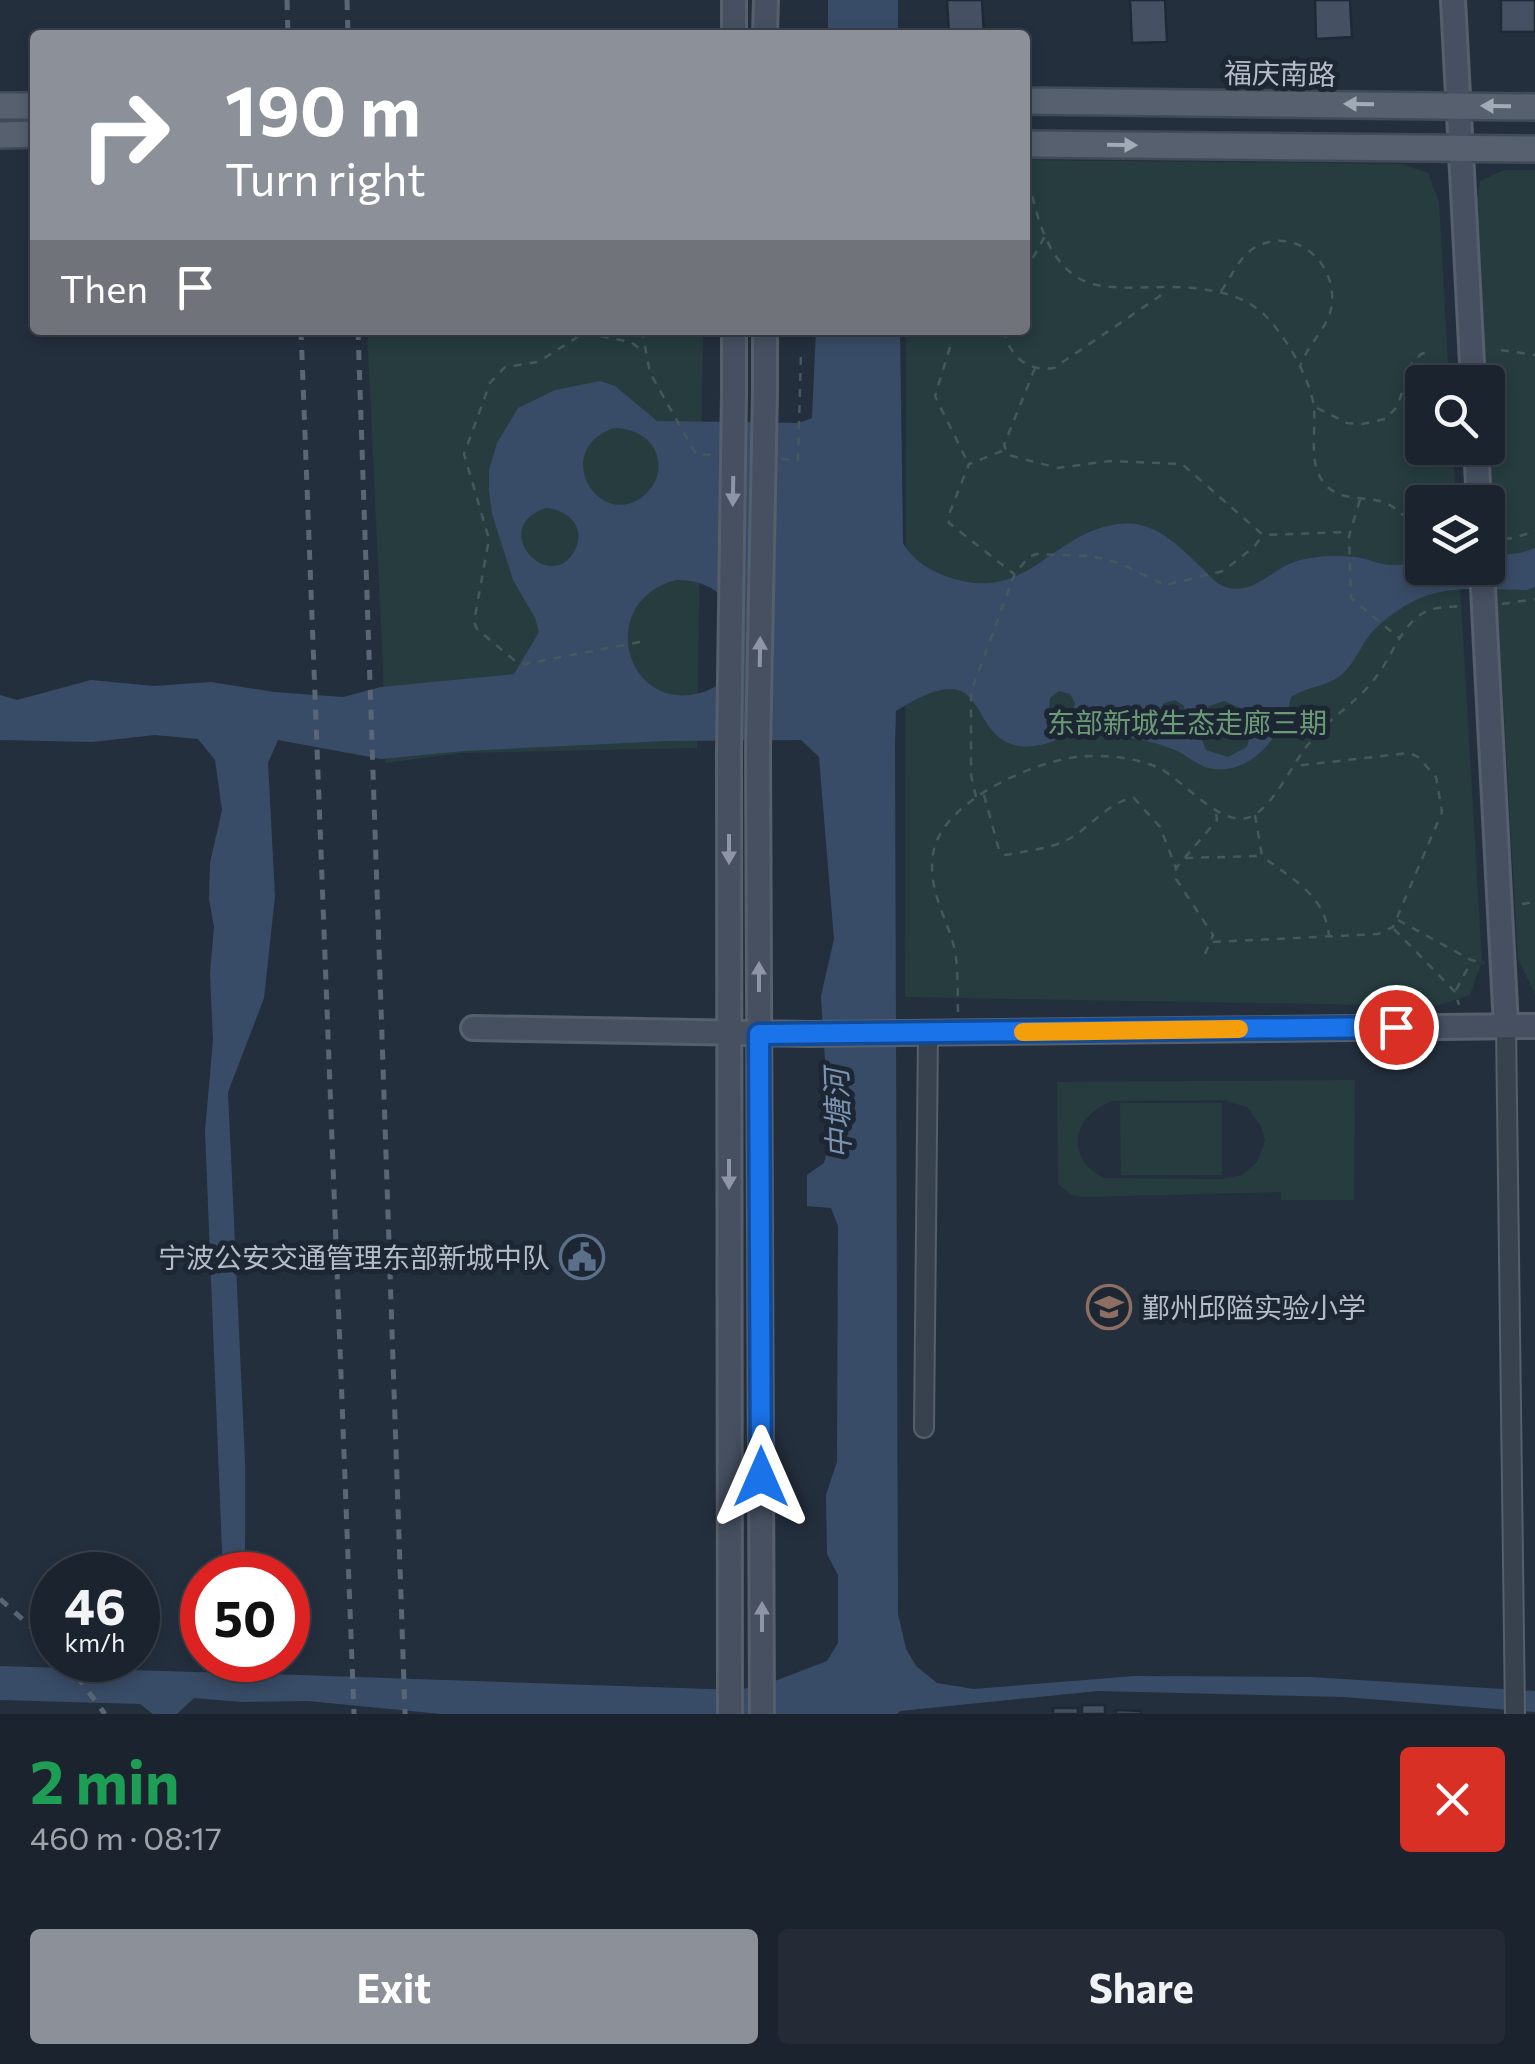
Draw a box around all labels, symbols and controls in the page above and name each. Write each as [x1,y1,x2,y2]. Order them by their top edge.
street label: 福庆南路 [1224,55,1336,91]
text: 190 m [225,65,421,150]
icon: right [60,70,190,200]
one-way arrow [1343,96,1375,112]
one-way arrow [1479,97,1511,113]
one-way arrow [1107,137,1139,153]
text: Turn right [225,150,426,205]
icon: arrive [168,260,223,315]
text: Then [60,264,148,311]
map controls [1405,365,1505,585]
button: search [1405,365,1505,465]
one-way arrow [725,476,741,508]
button: layers [1405,485,1505,585]
one-way arrow [752,636,768,668]
park label: 东部新城生态走廊三期 [1047,705,1327,739]
one-way arrow [721,834,737,866]
one-way arrow [751,960,767,992]
pin [1354,985,1439,1070]
icon: arrive [1369,1000,1424,1055]
water label: 中塘河 [816,1063,856,1160]
one-way arrow [722,1159,738,1191]
public building icon: 宁波公安交通管理东部新城中队 [559,1234,605,1280]
place label: 宁波公安交通管理东部新城中队 [158,1240,550,1274]
school or university icon: 鄞州邱隘实验小学 [1086,1284,1132,1330]
place label: 鄞州邱隘实验小学 [1142,1290,1366,1324]
position arrow [709,1425,813,1529]
speed limit sign: 50 [180,1552,310,1682]
text: 46 [64,1574,126,1635]
one-way arrow [754,1600,770,1632]
text: km/h [65,1627,125,1657]
text: 2 min [30,1743,179,1816]
button: close [1400,1747,1505,1852]
text: 460 m · 08:17 [30,1817,222,1857]
button: Exit [30,1929,758,2044]
button: Share [778,1929,1505,2044]

